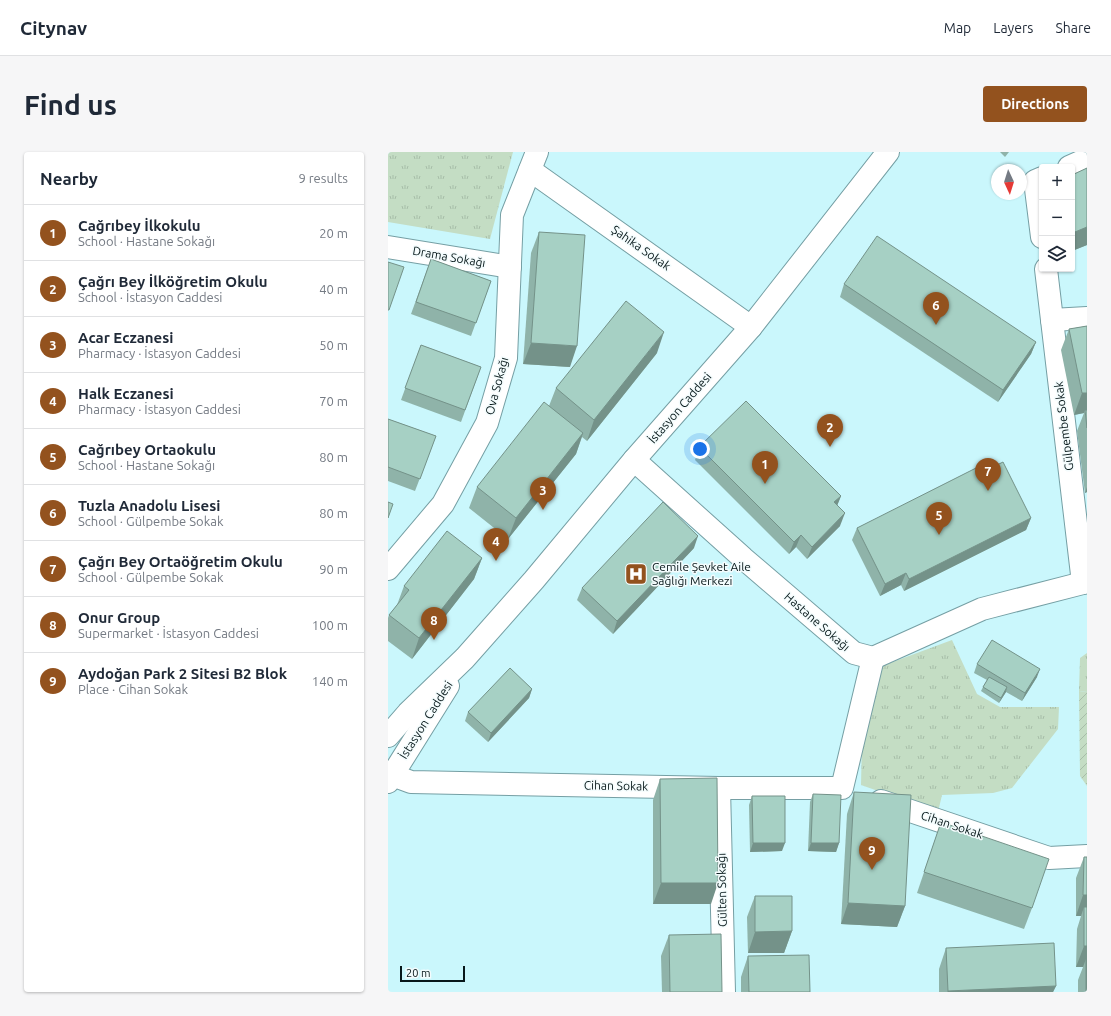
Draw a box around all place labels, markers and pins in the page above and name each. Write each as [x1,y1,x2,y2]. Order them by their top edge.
pin: 6 [923,292,949,325]
pin: 2 [817,414,843,447]
pin: 1 [752,451,778,484]
pin: 7 [975,458,1001,491]
pin: 3 [530,477,556,510]
pin: 5 [926,502,952,535]
pin: 4 [483,528,509,561]
place label: Cemile Şevket Aile Sağlığı Merkezi [652,560,751,587]
hospital icon: Cemile Şevket Aile Sağlığı Merkezi [623,561,649,587]
pin: 8 [421,607,447,640]
pin: 9 [859,837,885,870]

